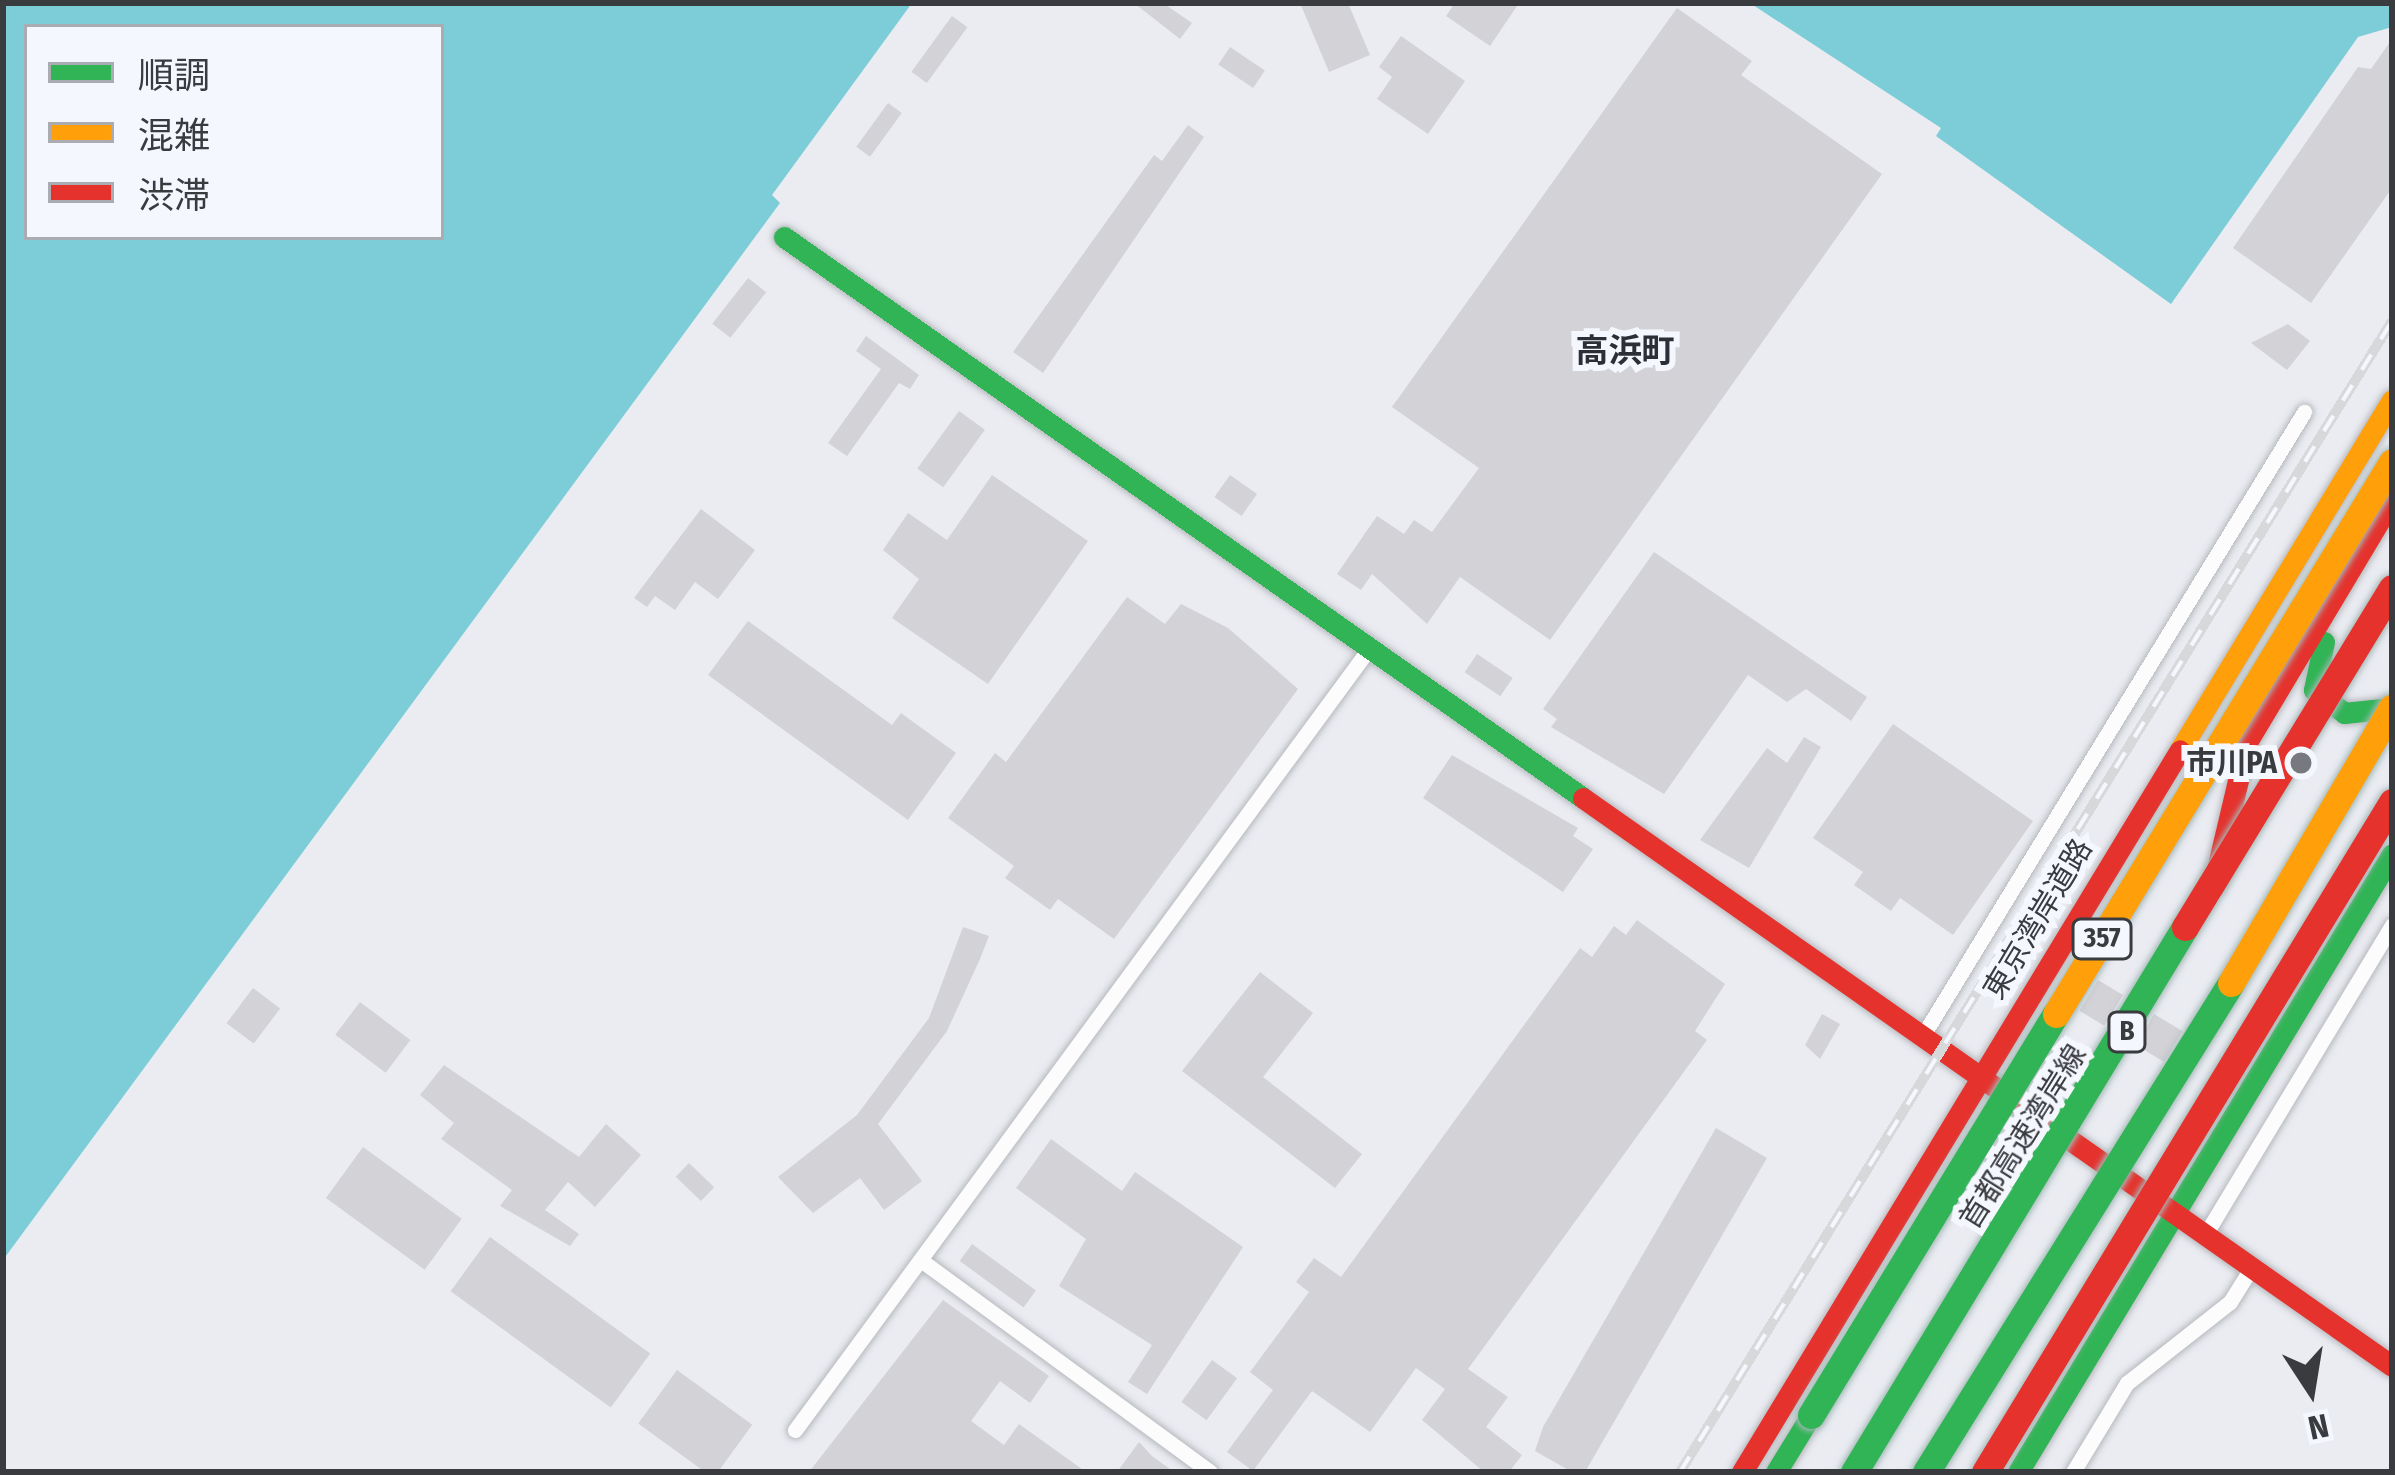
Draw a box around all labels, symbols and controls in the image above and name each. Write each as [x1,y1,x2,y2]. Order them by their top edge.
legend [24,24,444,240]
text: 順調 [138,54,210,98]
text: 混雑 [138,114,210,158]
text: 渋滞 [138,174,210,218]
district label: 高浜町 [1576,332,1674,372]
place label: 市川PA [2186,745,2277,781]
marker: 市川PA [2288,750,2314,776]
street label: 東京湾岸道路 [1976,833,2100,1005]
road number: 357 [2069,918,2135,960]
road number: B [2106,1011,2148,1053]
street label: 首都高速湾岸線 [1952,1038,2094,1236]
north arrow [2251,1331,2371,1451]
text: N [2305,1405,2332,1448]

